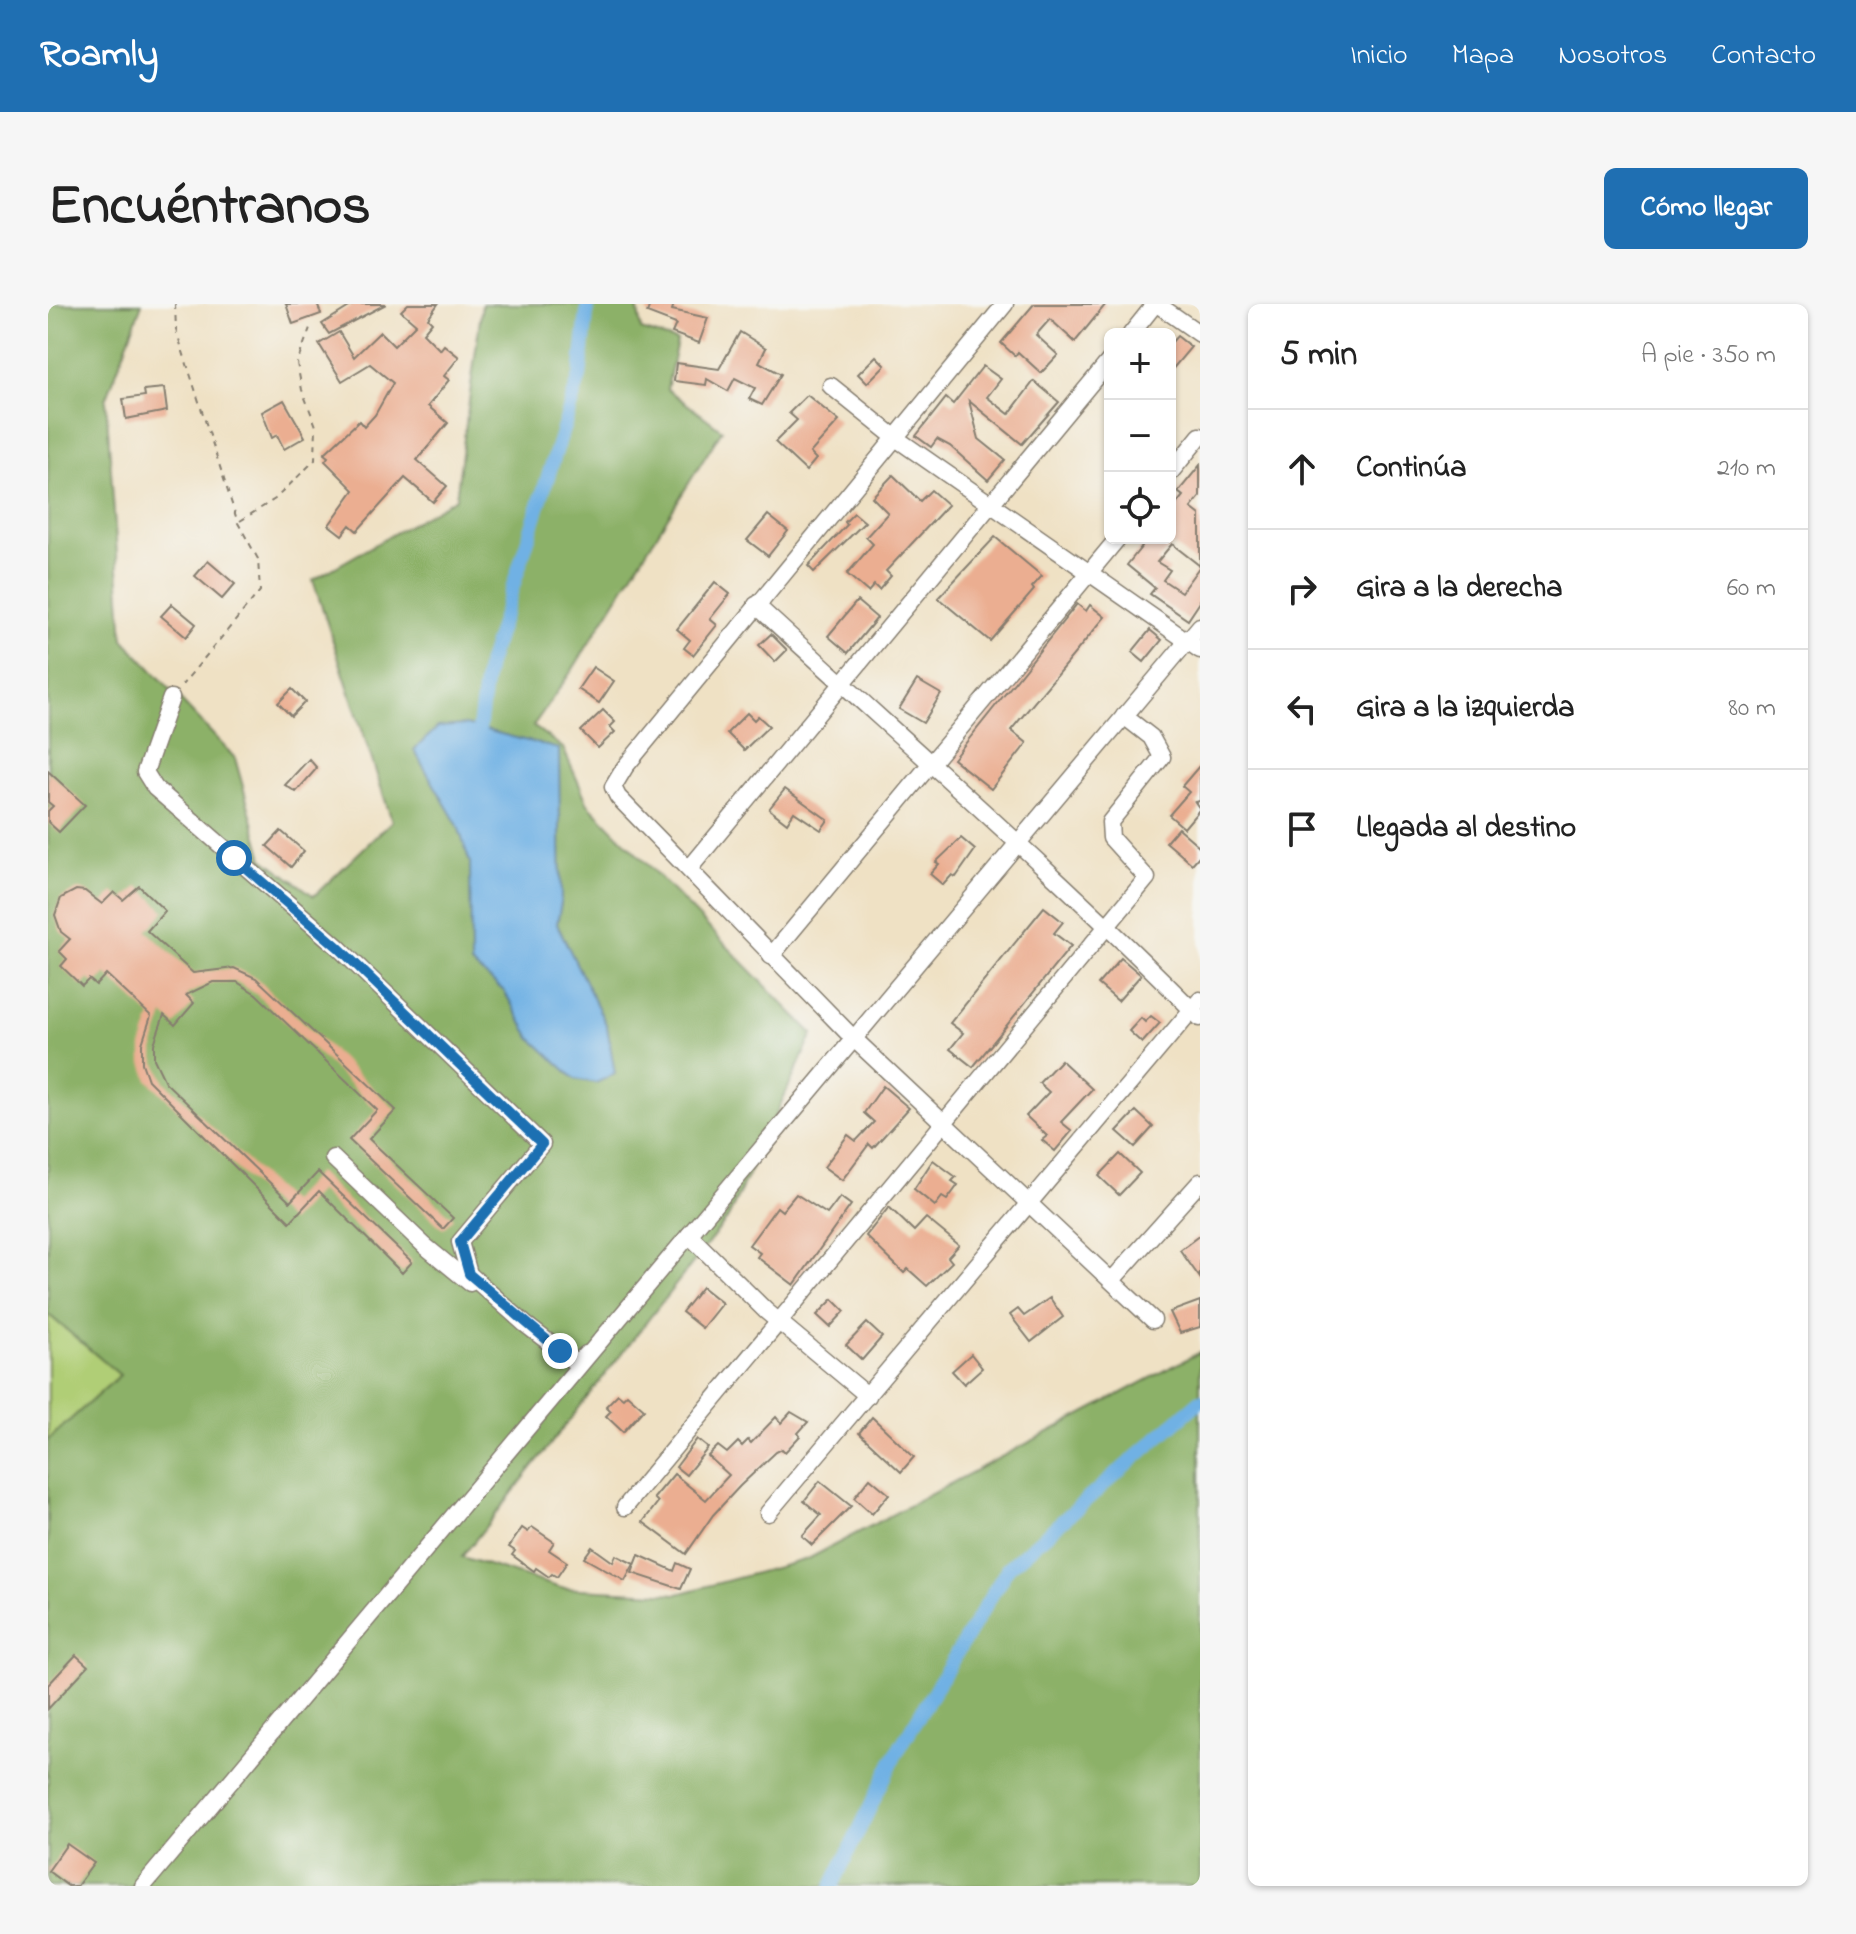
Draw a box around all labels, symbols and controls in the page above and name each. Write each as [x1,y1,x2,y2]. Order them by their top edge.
text: Roamly [40,28,158,84]
text: Inicio [1350,36,1408,77]
text: Mapa [1452,36,1514,77]
text: Nosotros [1558,36,1667,77]
text: Contacto [1711,36,1816,77]
text: Encuéntranos [48,168,371,249]
button: Cómo llegar [1604,168,1808,249]
map controls [1104,328,1176,544]
button: + [1104,328,1176,400]
text: 5 min [1280,331,1357,381]
text: A pie · 350 m [1641,337,1776,375]
button: − [1104,400,1176,472]
icon: ahead [1280,447,1324,491]
text: Continúa [1356,447,1466,491]
text: 210 m [1717,450,1776,488]
button: locate [1104,472,1176,544]
icon: right [1280,567,1324,611]
text: Gira a la derecha [1356,567,1562,611]
text: 60 m [1727,570,1776,608]
icon: left [1280,687,1324,731]
text: Gira a la izquierda [1356,687,1574,731]
text: 80 m [1728,690,1776,728]
icon: arrive [1280,807,1324,851]
text: Llegada al destino [1356,807,1576,851]
route start [216,840,252,876]
route end [542,1333,578,1369]

